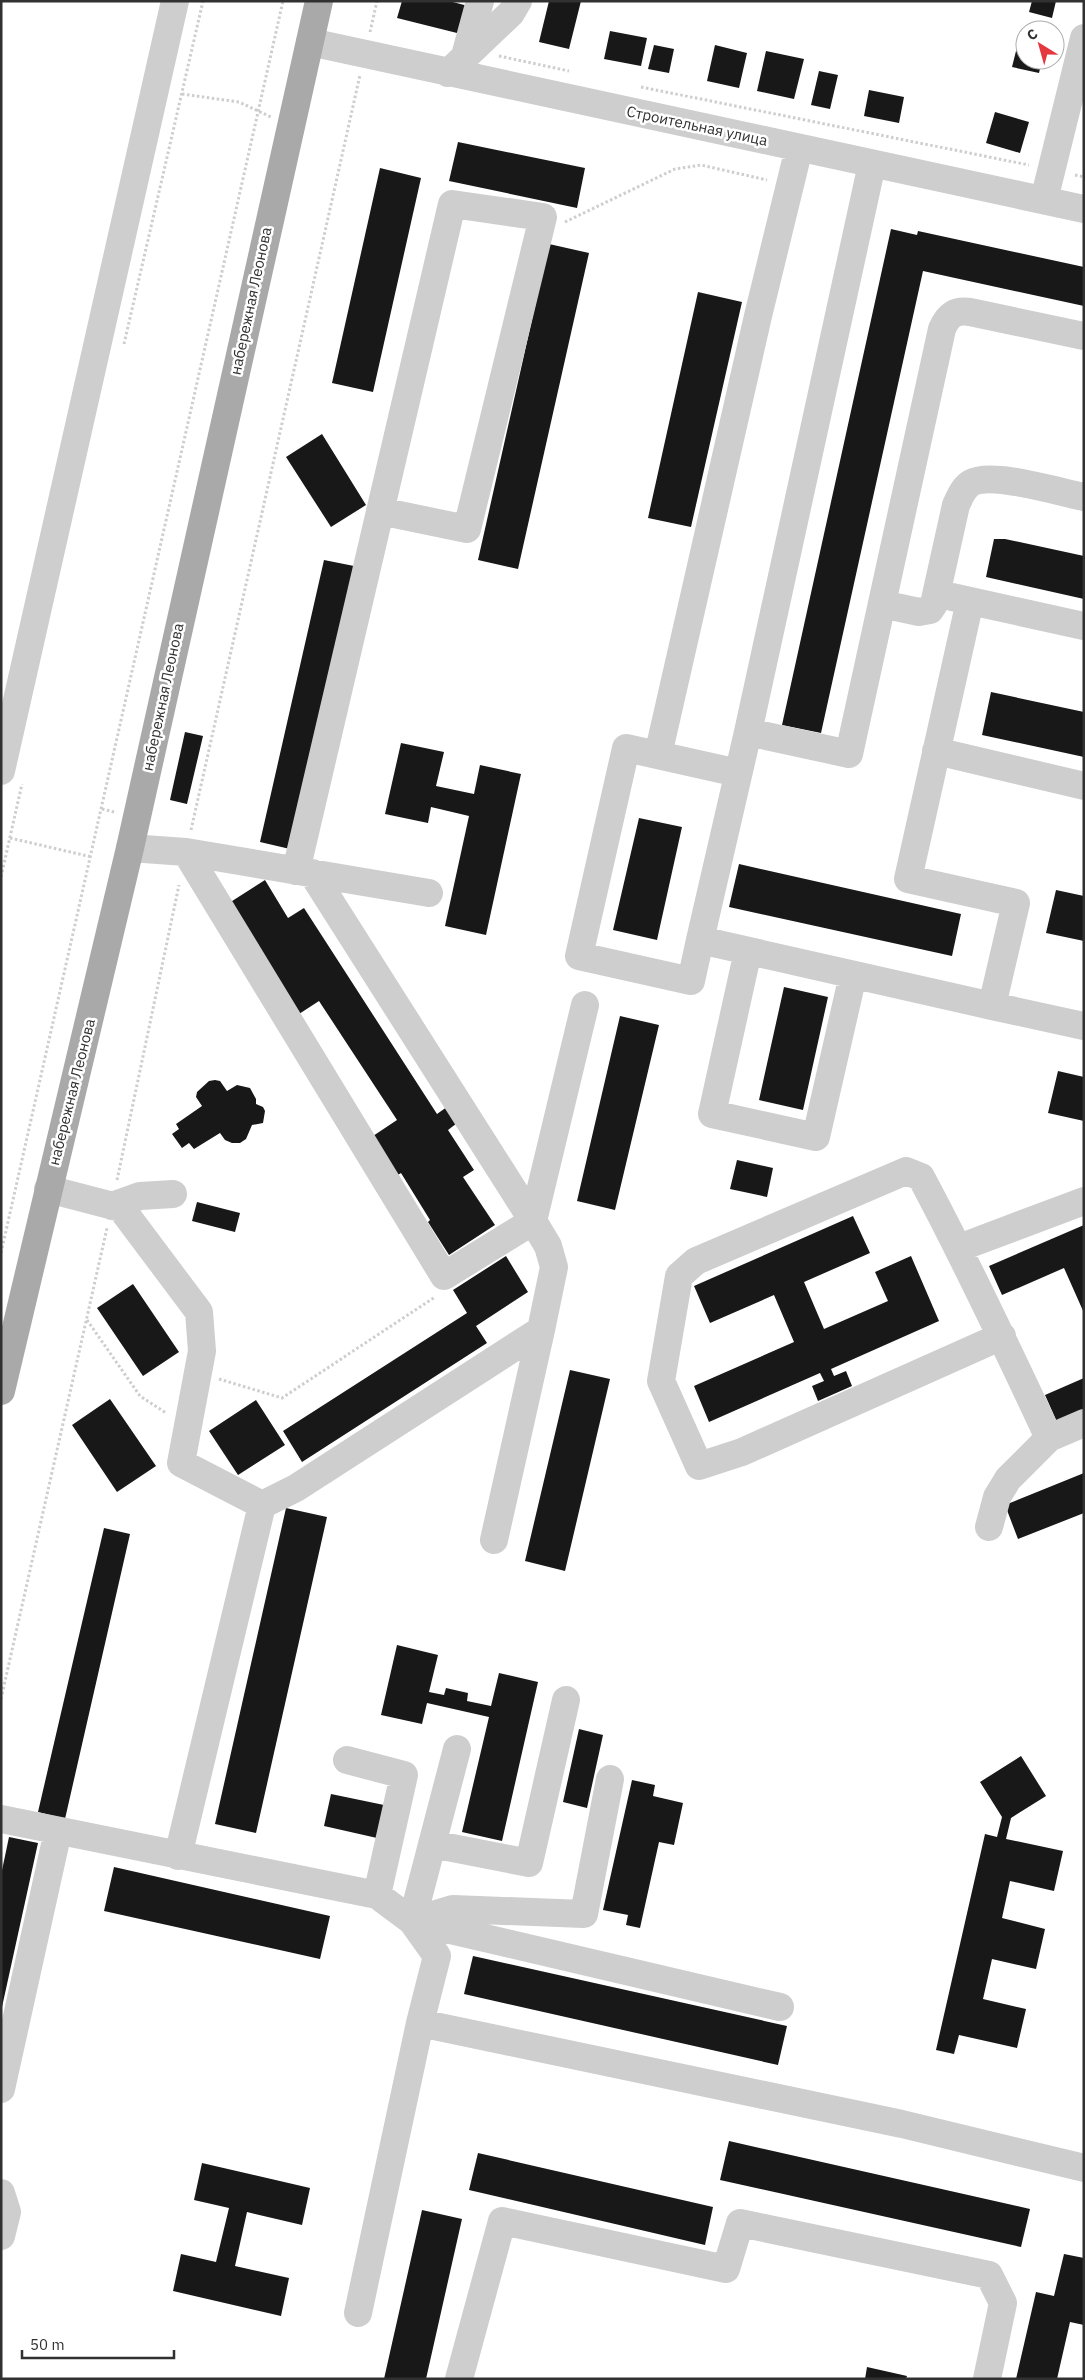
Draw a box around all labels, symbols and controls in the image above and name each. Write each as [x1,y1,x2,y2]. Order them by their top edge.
north arrow [1015,20,1065,70]
text: С [1023,25,1041,45]
street label: Строительная улица [625,101,769,150]
street label: набережная Леонова [226,225,275,377]
street label: набережная Леонова [138,621,187,773]
street label: набережная Леонова [44,1016,99,1167]
scale bar [22,2328,175,2360]
text: 50 m [30,2335,65,2354]

